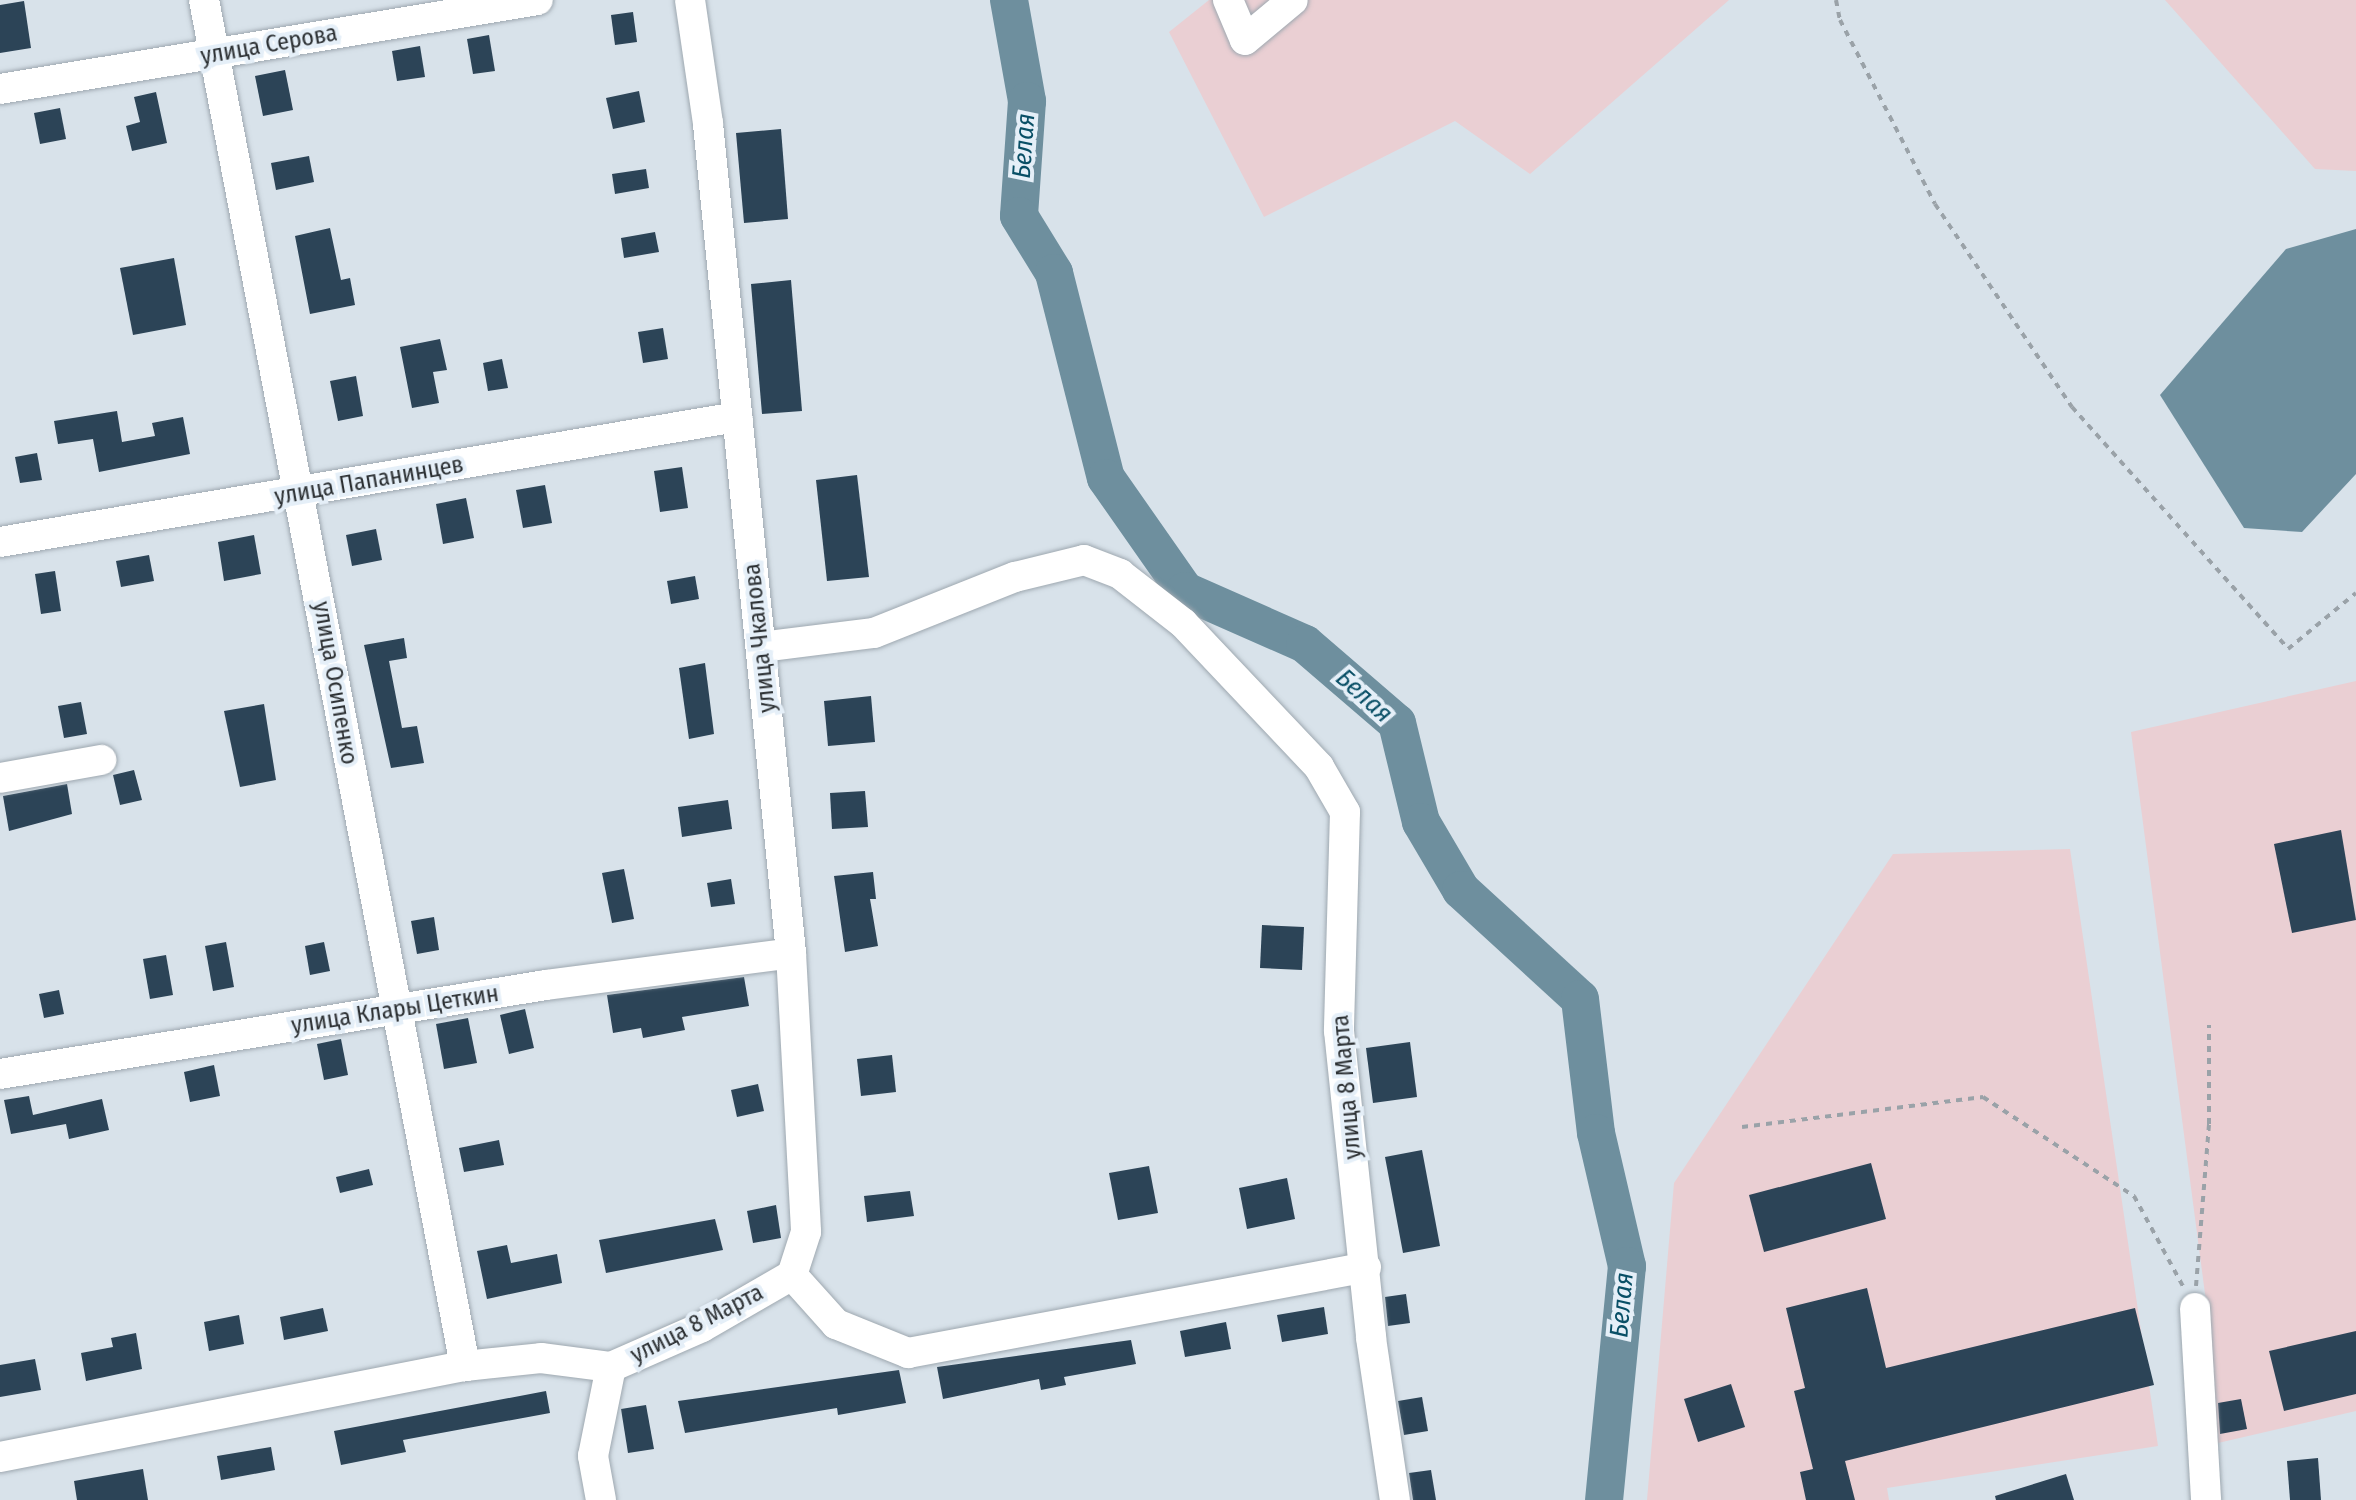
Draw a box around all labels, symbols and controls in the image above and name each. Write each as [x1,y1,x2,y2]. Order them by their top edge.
street label: улица Серова [198,19,340,71]
water label: Белая [1006,112,1042,180]
street label: улица Папанинцев [272,450,466,512]
street label: улица Чкалова [738,562,782,714]
street label: улица Осипенко [306,599,364,767]
water label: Белая [1329,663,1399,729]
street label: улица Клары Цеткин [289,979,501,1041]
street label: улица 8 Марта [1326,1013,1368,1161]
water label: Белая [1604,1271,1640,1339]
street label: улица 8 Марта [626,1278,768,1370]

